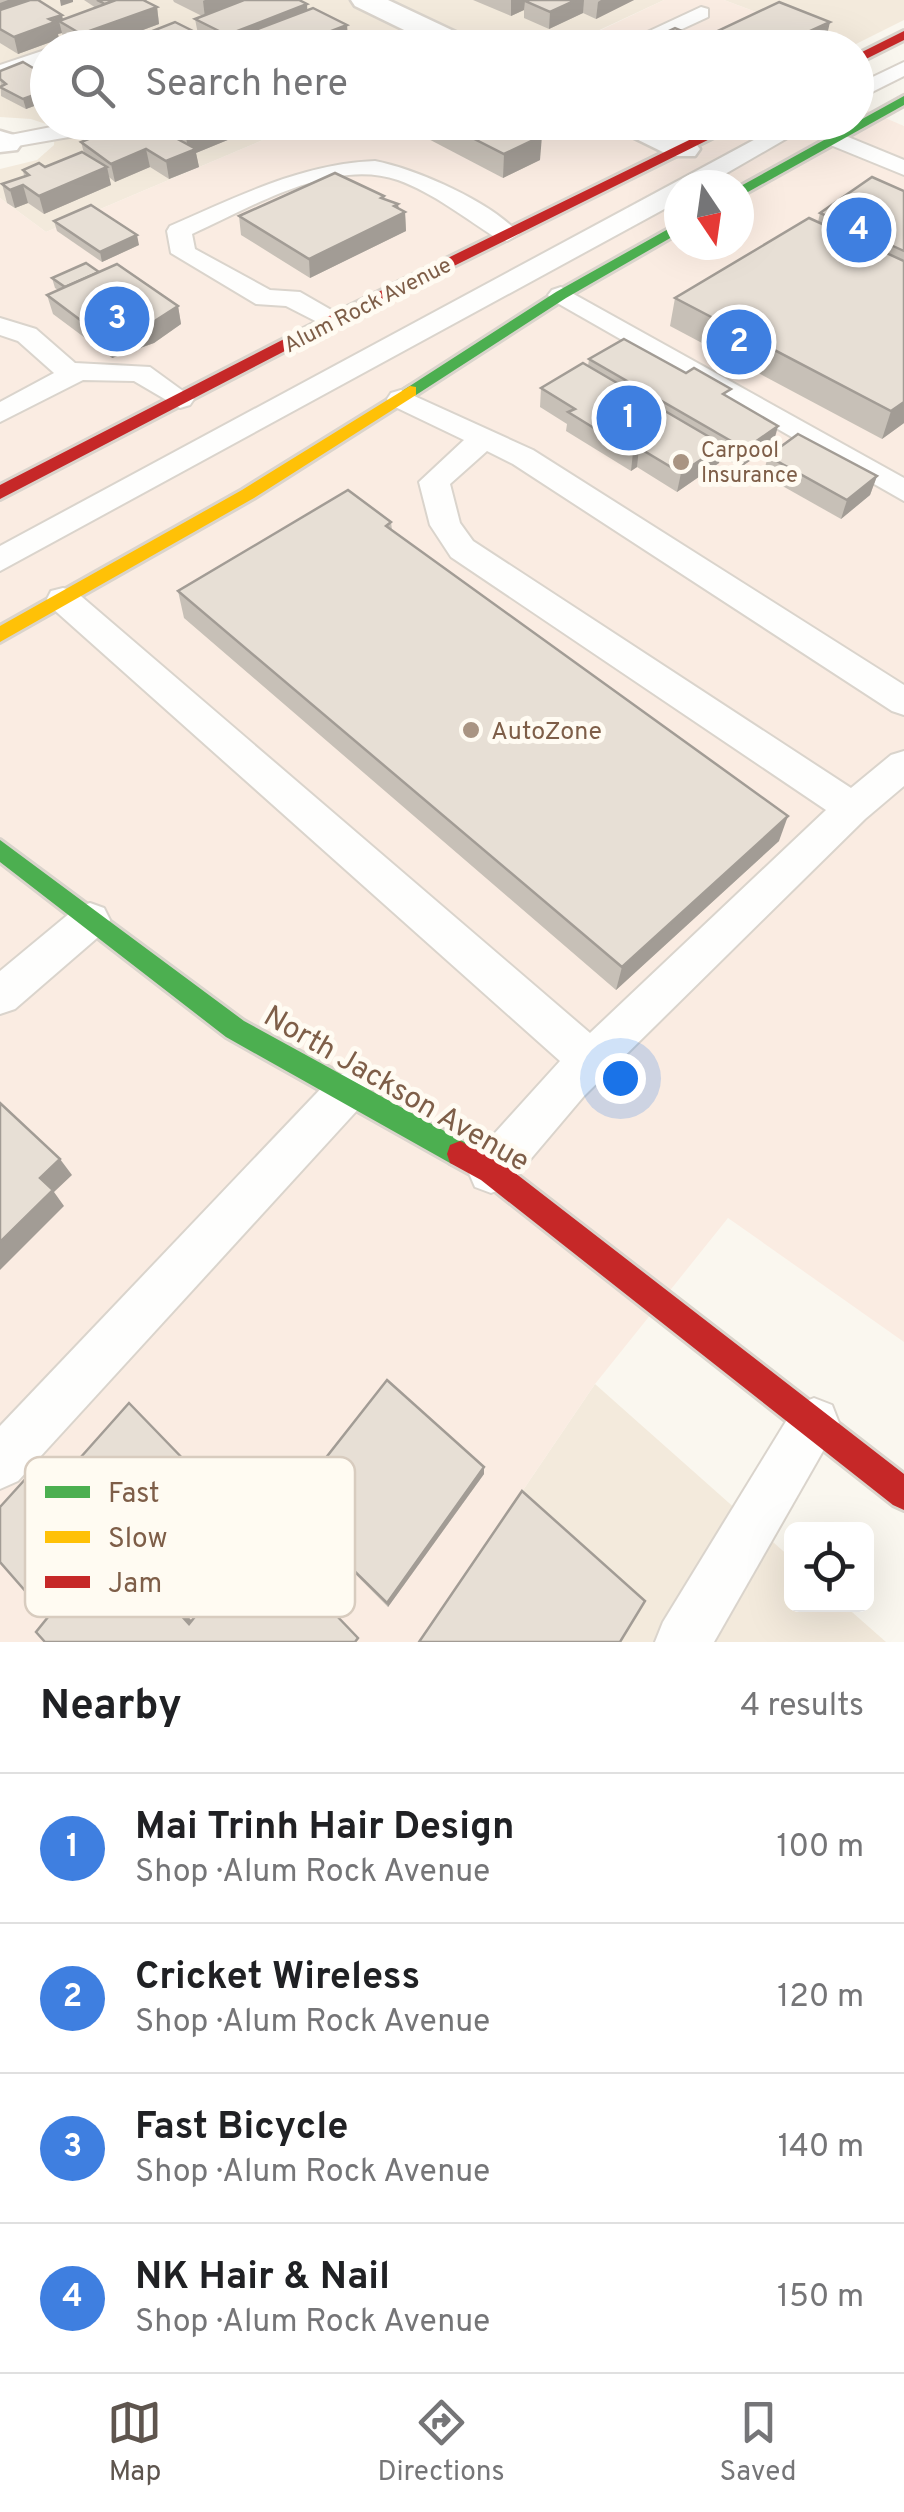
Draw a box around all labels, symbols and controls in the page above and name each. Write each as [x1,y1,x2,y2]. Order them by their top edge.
search box [30,30,874,140]
icon: search [65,58,120,113]
text: Search here [145,61,348,110]
north arrow [664,170,754,260]
pin: 4 [826,192,892,268]
street label: Alum Rock Avenue [280,252,456,360]
pin: 3 [84,282,150,356]
pin: 2 [706,304,772,380]
pin: 1 [596,380,662,456]
place label: Carpool Insurance [701,438,798,490]
marker: Carpool Insurance [670,451,692,473]
place label: AutoZone [491,717,602,749]
marker: AutoZone [460,719,482,741]
street label: North Jackson Avenue [256,999,535,1181]
your location [595,1053,646,1104]
legend [25,1457,355,1617]
text: Fast [108,1477,160,1513]
text: Slow [108,1522,167,1558]
map controls [784,1522,874,1612]
button: locate [784,1522,874,1612]
text: Jam [108,1567,162,1603]
text: Nearby [40,1681,182,1734]
text: 4 results [740,1687,864,1727]
text: Mai Trinh Hair Design [135,1804,514,1853]
text: 1 [66,1828,79,1868]
text: 100 m [777,1828,864,1868]
text: Shop · Alum Rock Avenue [135,1853,490,1893]
text: Cricket Wireless [135,1954,420,2003]
text: 2 [63,1978,82,2018]
text: 120 m [777,1978,864,2018]
text: Shop · Alum Rock Avenue [135,2003,490,2043]
text: Fast Bicycle [135,2104,348,2153]
text: 3 [63,2128,82,2168]
text: 140 m [778,2128,864,2168]
text: Shop · Alum Rock Avenue [135,2153,490,2193]
text: NK Hair & Nail [135,2254,390,2303]
text: 4 [62,2278,83,2318]
text: 150 m [777,2278,864,2318]
text: Shop · Alum Rock Avenue [135,2303,490,2343]
tab: Map [107,2395,162,2491]
tab: Directions [377,2395,505,2491]
tab: Saved [720,2395,797,2491]

